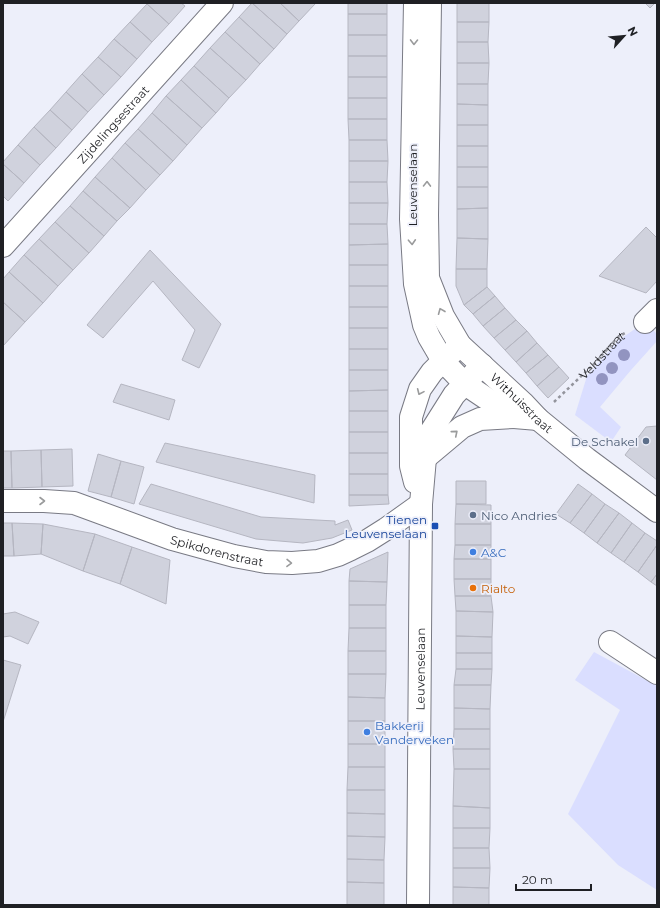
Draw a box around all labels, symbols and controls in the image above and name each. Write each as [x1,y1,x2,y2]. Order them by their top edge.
north arrow [604,16,644,56]
text: N [625,24,641,39]
one-way arrow [410,39,418,45]
street label: Zijdelingsestraat [74,82,152,166]
street label: Leuvenselaan [405,144,420,226]
one-way arrow [423,181,431,187]
one-way arrow [408,239,417,245]
one-way arrow [438,308,446,316]
street label: Veldstraat [575,327,627,382]
street label: Withuisstraat [487,369,556,436]
one-way arrow [417,388,425,395]
one-way arrow [451,430,458,437]
place label: De Schakel [571,434,638,449]
marker: De Schakel [641,436,651,446]
one-way arrow [39,497,45,505]
place label: Nico Andries [481,508,557,523]
marker: Nico Andries [468,510,478,520]
place label: Tienen Leuvenselaan [344,512,427,541]
marker: Tienen Leuvenselaan [430,521,440,531]
street label: Spikdorenstraat [169,531,265,569]
place label: A&C [481,545,507,560]
marker: A&C [468,547,478,557]
one-way arrow [286,559,292,567]
place label: Rialto [481,581,515,596]
marker: Rialto [468,583,478,593]
street label: Leuvenselaan [412,628,428,710]
place label: Bakkerij Vanderveken [375,718,454,747]
marker: Bakkerij Vanderveken [362,727,372,737]
scale bar [516,866,591,892]
text: 20 m [522,872,553,887]

